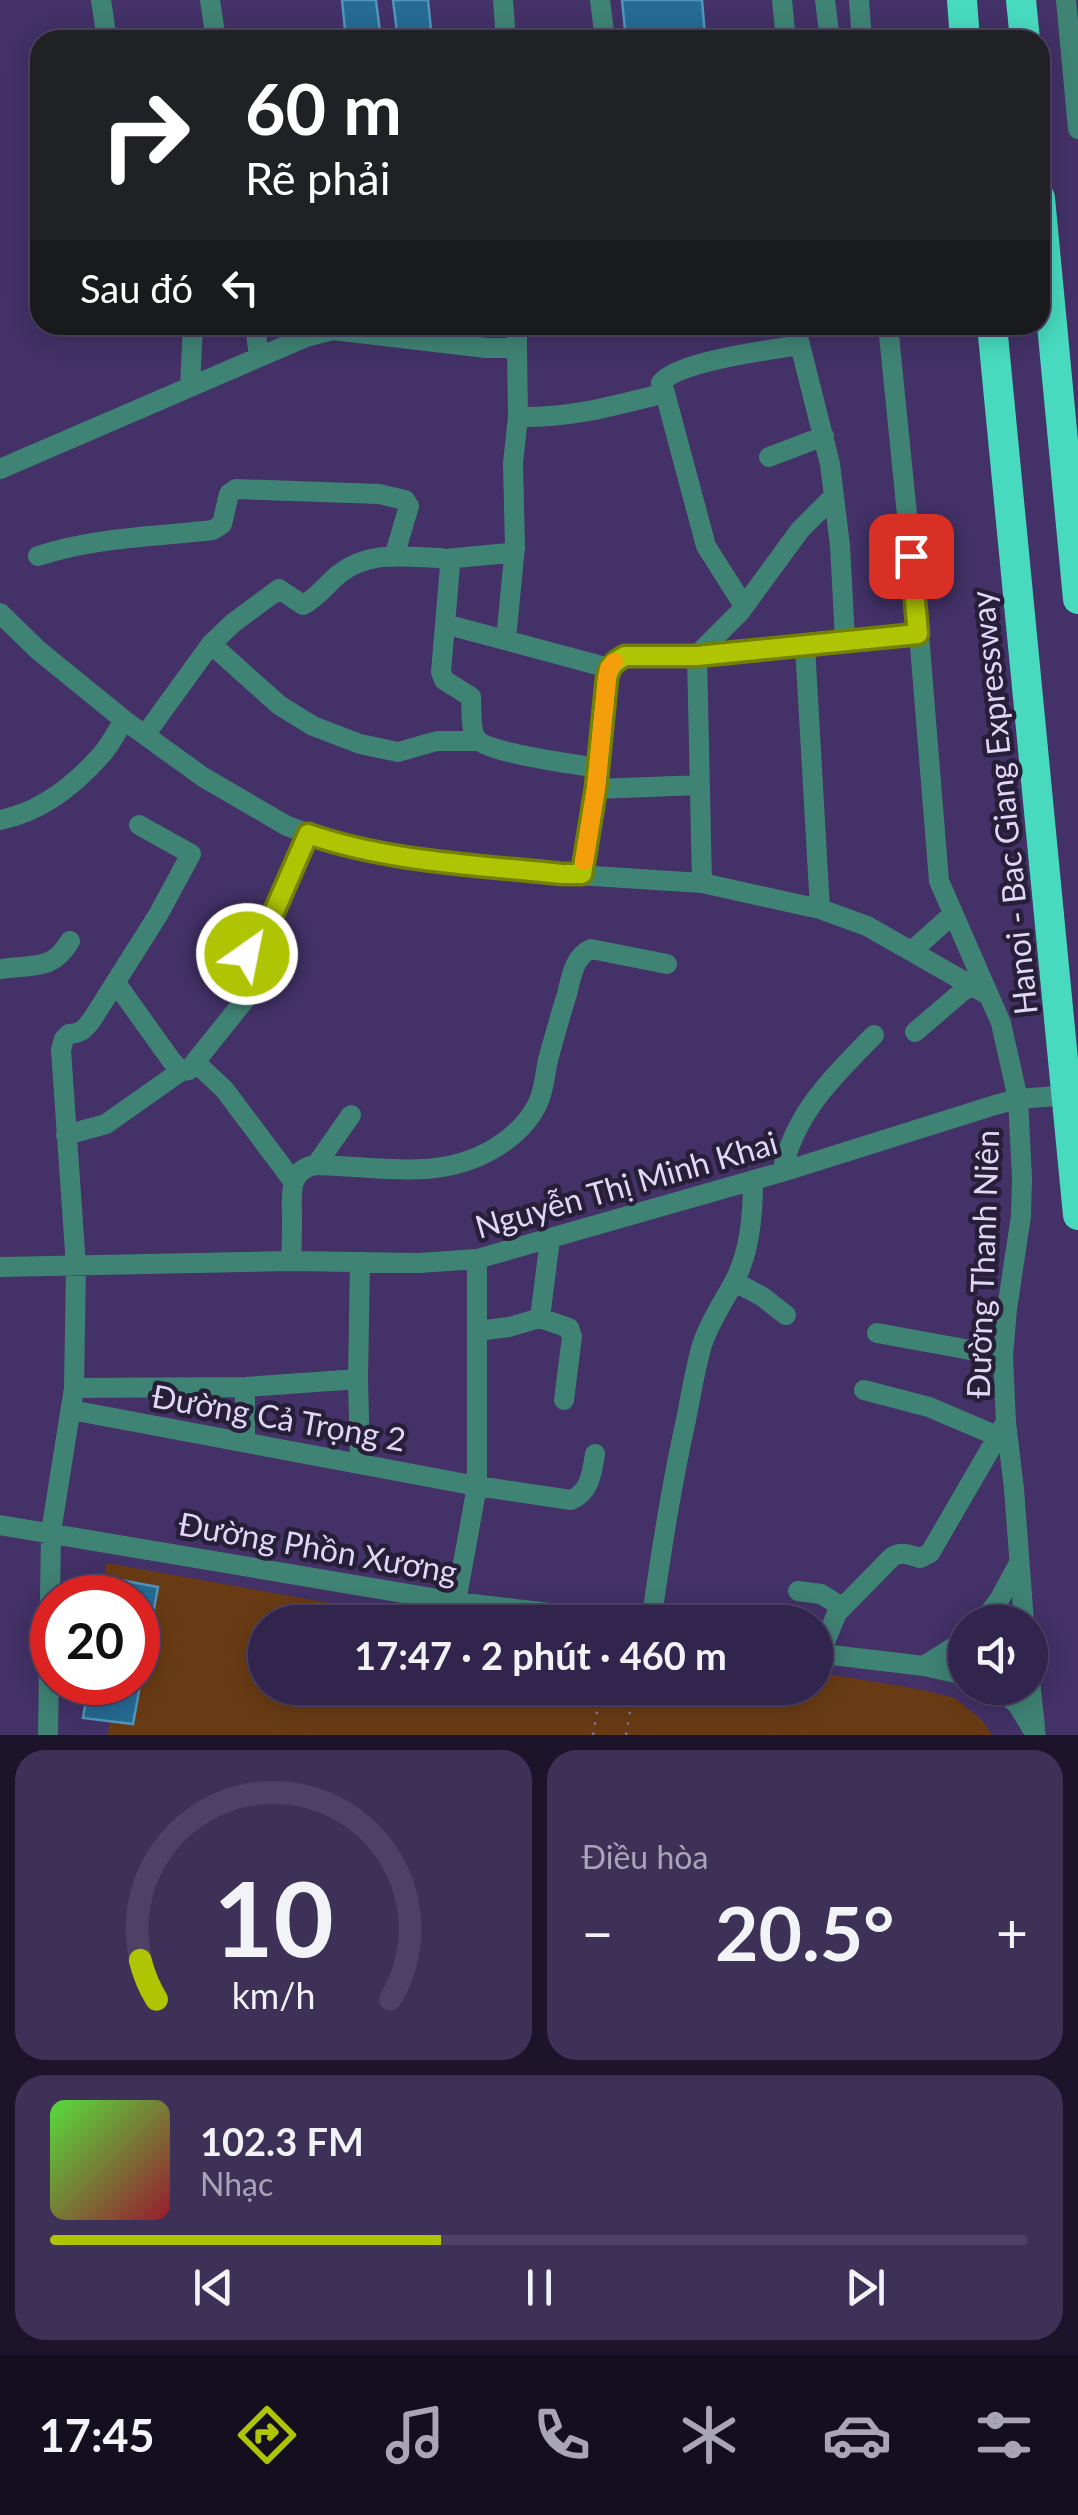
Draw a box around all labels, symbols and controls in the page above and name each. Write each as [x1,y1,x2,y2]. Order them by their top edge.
text: 60 m [245,66,402,150]
icon: right [80,70,210,200]
text: Rẽ phải [245,151,391,205]
icon: left [213,260,268,315]
text: Sau đó [80,265,193,311]
pin [869,514,954,599]
icon: arrive [884,529,939,584]
street label: Hanoi - Bac Giang Expressway [961,589,1045,1017]
position arrow [195,902,299,1006]
street label: Nguyễn Thị Minh Khai [470,1122,782,1246]
street label: Đường Thanh Niên [958,1129,1006,1399]
street label: Đường Cả Trọng 2 [149,1375,409,1459]
street label: Đường Phồn Xương [176,1503,460,1591]
speed limit sign: 20 [30,1575,160,1705]
map controls [948,1605,1048,1705]
button: sound [948,1605,1048,1705]
text: 17:47 · 2 phút · 460 m [354,1632,727,1678]
text: Điều hòa [582,1837,708,1876]
text: 10 [213,1854,334,1979]
text: 20.5° [715,1887,894,1977]
text: − [582,1899,613,1965]
text: + [996,1899,1028,1965]
text: km/h [231,1974,315,2017]
text: 102.3 FM [200,2118,364,2164]
text: Nhạc [200,2164,273,2203]
icon: previous [186,2260,241,2315]
icon: pause [512,2260,567,2315]
icon: next [838,2260,893,2315]
icon: directions [232,2400,302,2470]
icon: music [380,2400,450,2470]
icon: phone [527,2400,597,2470]
icon: climate [674,2400,744,2470]
icon: car [822,2400,892,2470]
icon: filters [969,2400,1039,2470]
text: 17:45 [39,2408,155,2462]

